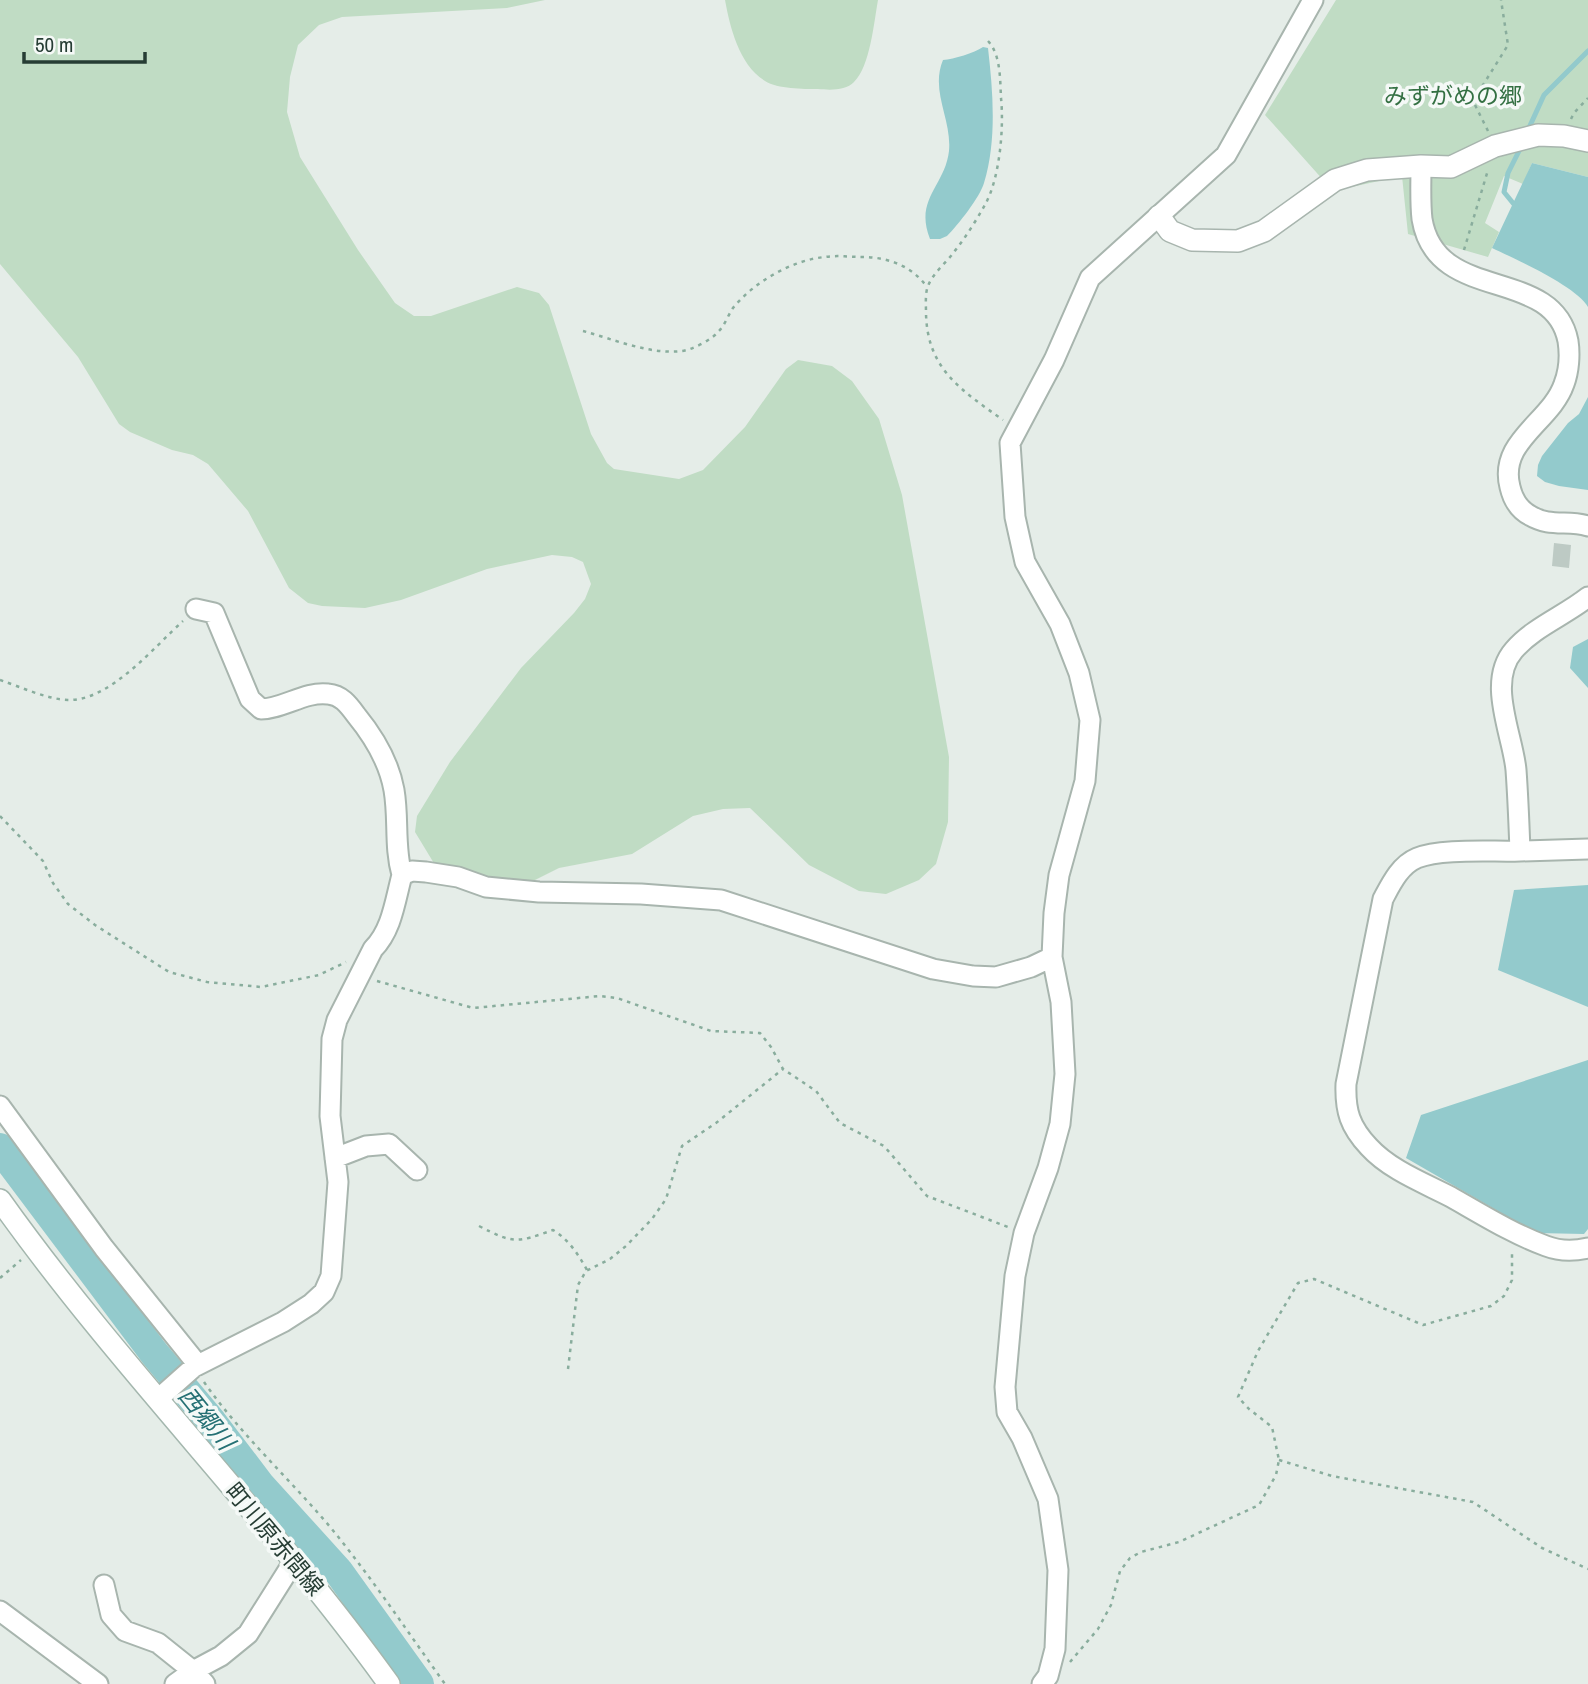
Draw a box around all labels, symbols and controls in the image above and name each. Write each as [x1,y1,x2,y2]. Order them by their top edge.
scale bar [24,21,145,65]
text: 50 m [35,30,73,59]
park label: みずがめの郷 [1384,80,1522,111]
water label: 西郷川 [172,1380,244,1458]
street label: 町川原赤間線 [219,1476,331,1602]

